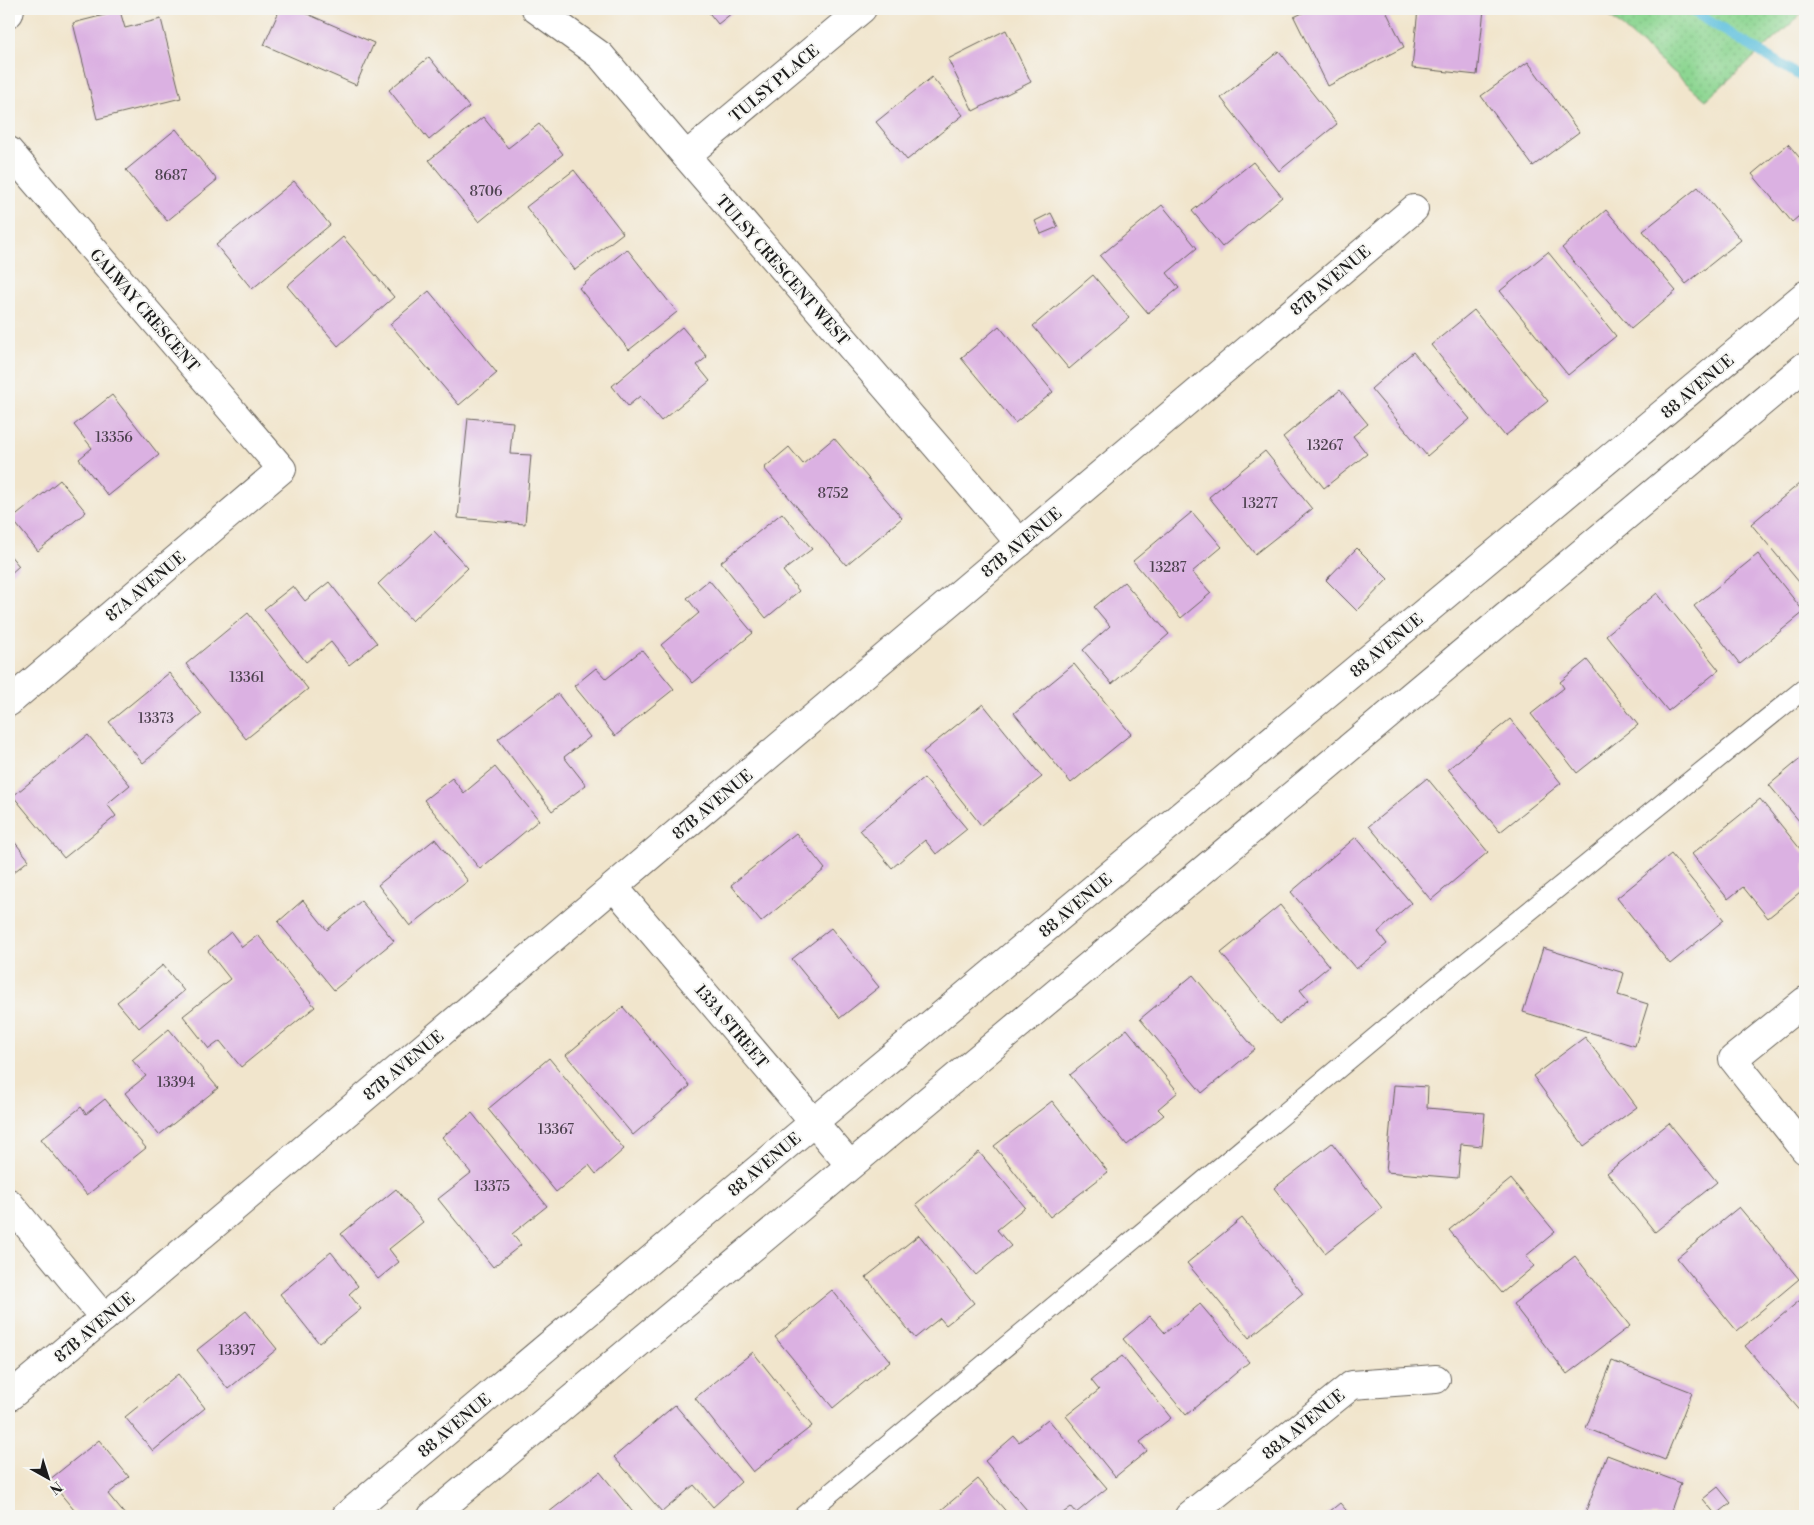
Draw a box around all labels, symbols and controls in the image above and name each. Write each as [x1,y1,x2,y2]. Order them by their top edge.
street label: TULSY PLACE [726,41,823,127]
house number: 8687 [155,167,187,185]
house number: 8706 [470,183,503,201]
street label: TULSY CRESCENT WEST [711,191,853,350]
street label: 87B AVENUE [1286,241,1375,320]
street label: GALWAY CRESCENT [85,245,203,376]
street label: 88 AVENUE [1657,350,1738,423]
house number: 13356 [95,429,133,447]
house number: 13267 [1307,437,1343,455]
house number: 8752 [818,485,848,503]
house number: 13277 [1242,495,1278,513]
street label: 87B AVENUE [977,503,1066,582]
street label: 87A AVENUE [102,547,190,626]
house number: 13287 [1149,559,1187,577]
street label: 88 AVENUE [1346,609,1427,682]
house number: 13361 [229,669,265,687]
house number: 13373 [138,710,174,728]
street label: 87B AVENUE [668,765,757,844]
street label: 88 AVENUE [1035,869,1116,942]
street label: 133A STREET [690,981,772,1073]
street label: 87B AVENUE [359,1026,448,1105]
house number: 13394 [157,1074,195,1092]
house number: 13367 [538,1121,574,1139]
street label: 88 AVENUE [724,1128,805,1201]
house number: 13375 [474,1178,510,1196]
street label: 87B AVENUE [50,1288,139,1367]
house number: 13397 [218,1342,256,1360]
street label: 88A AVENUE [1258,1385,1349,1464]
street label: 88 AVENUE [414,1389,495,1462]
north arrow [22,1452,72,1502]
text: N [46,1477,66,1498]

